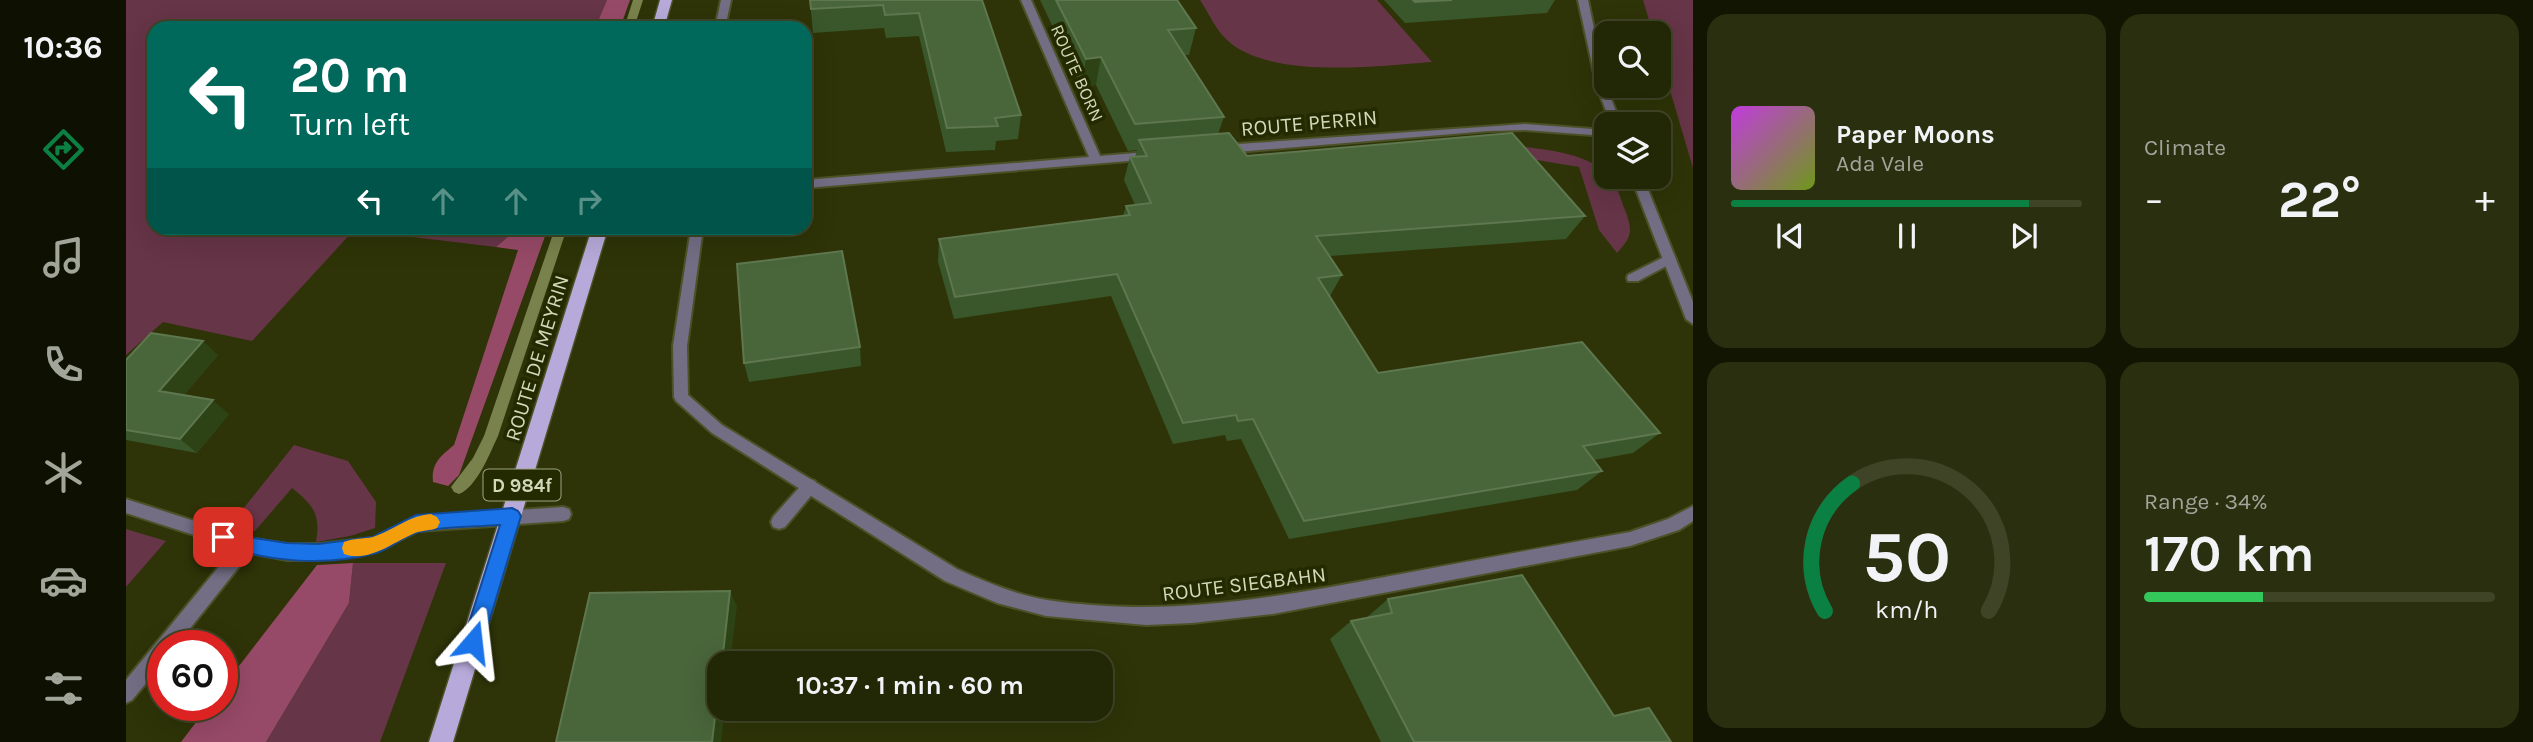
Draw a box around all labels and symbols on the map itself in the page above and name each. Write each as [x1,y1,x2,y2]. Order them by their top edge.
street label: ROUTE BORN [1046,21,1108,125]
street label: ROUTE PERRIN [1240,105,1378,141]
street label: ROUTE DE MEYRIN [500,272,574,444]
road number: D 984f [484,470,560,500]
pin [193,507,253,567]
street label: ROUTE SIEGBAHN [1161,562,1327,606]
position arrow [436,605,510,679]
speed limit sign: 60 [147,630,238,721]

